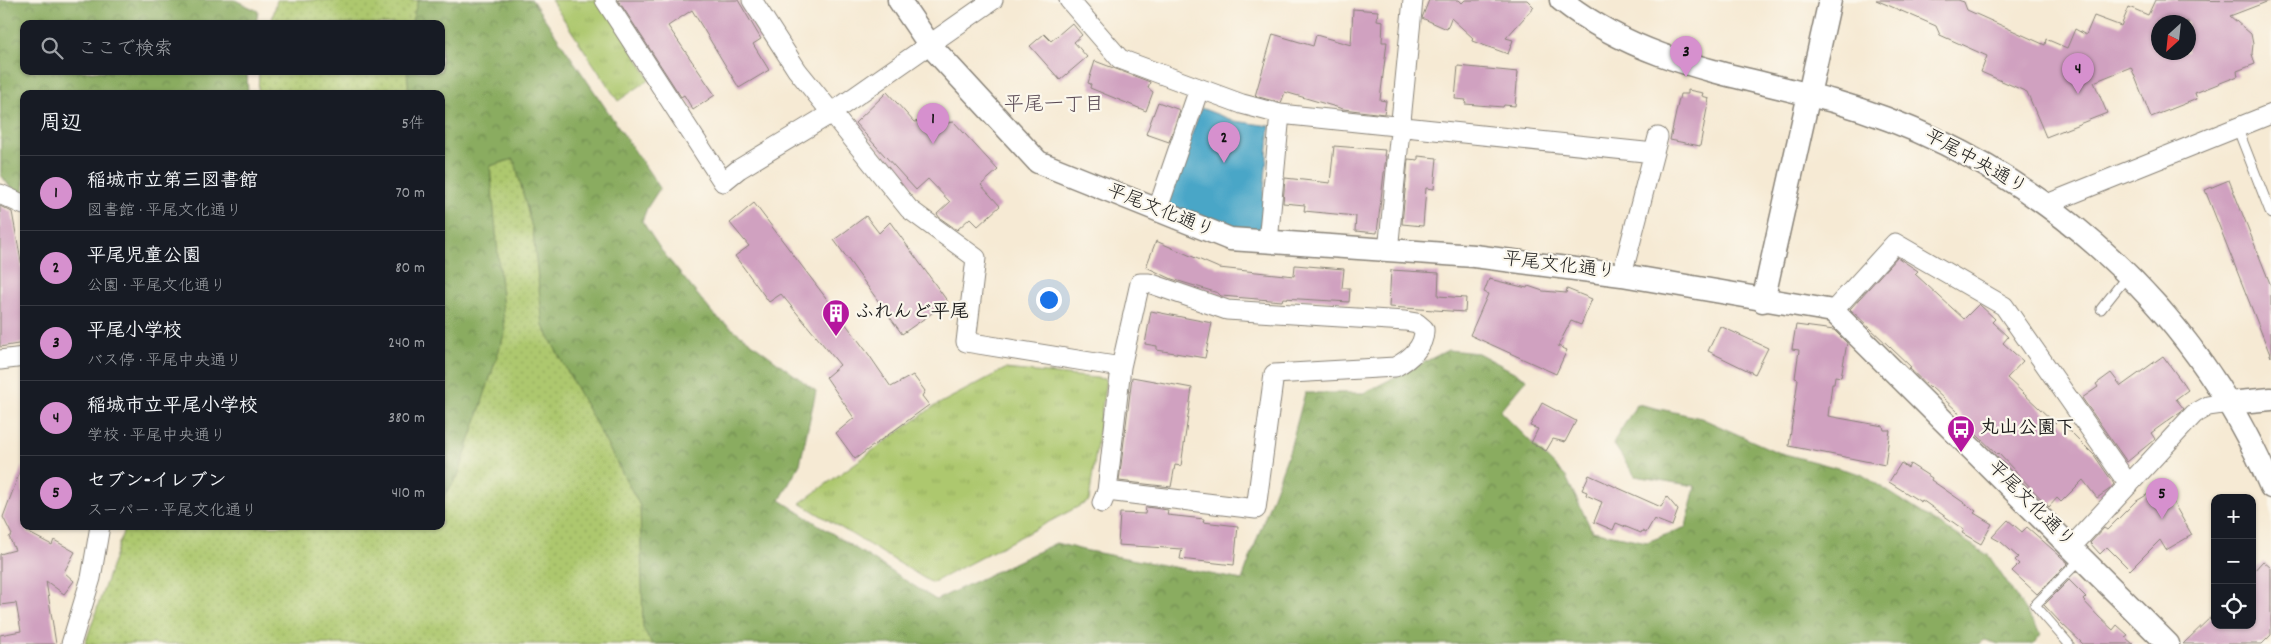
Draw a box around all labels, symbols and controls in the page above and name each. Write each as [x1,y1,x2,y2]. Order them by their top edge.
north arrow [2151,15,2196,60]
search box [20,20,445,75]
icon: search [38,34,66,62]
pin: 3 [1670,36,1702,77]
text: ここで検索 [78,37,173,64]
pin: 4 [2062,53,2094,94]
district label: 平尾一丁目 [1004,92,1104,120]
pin: 1 [917,103,949,144]
text: 周辺 [40,110,82,140]
text: 5件 [402,113,425,136]
pin: 2 [1208,122,1240,163]
street label: 平尾中央通り [1919,124,2031,202]
text: 稲城市立第三図書館 [87,169,258,196]
street label: 平尾文化通り [1102,178,1218,246]
text: 1 [54,182,58,205]
text: 70 m [395,182,425,205]
text: 図書館 · 平尾文化通り [87,200,242,223]
text: 平尾児童公園 [87,244,201,271]
street label: 平尾文化通り [1501,247,1617,287]
text: 2 [53,257,60,280]
text: 80 m [395,257,425,280]
text: 公園 · 平尾文化通り [87,275,226,298]
your location [1036,287,1062,313]
building icon: ふれんど平尾 [821,298,851,337]
place label: ふれんど平尾 [855,300,969,327]
text: 平尾小学校 [87,319,182,346]
text: 3 [52,332,60,355]
text: 240 m [388,332,425,355]
text: バス停 · 平尾中央通り [87,350,242,373]
text: 稲城市立平尾小学校 [87,394,258,421]
text: 4 [53,407,59,430]
text: 380 m [388,407,425,430]
bus stop icon: 丸山公園下 [1946,414,1976,453]
place label: 丸山公園下 [1980,416,2075,443]
text: 学校 · 平尾中央通り [87,425,226,448]
street label: 平尾文化通り [1980,455,2080,555]
text: セブン-イレブン [87,469,227,496]
pin: 5 [2146,478,2178,519]
text: 5 [52,482,60,505]
text: 410 m [391,482,425,505]
map controls [2211,494,2256,629]
button: + [2211,494,2256,539]
text: スーパー · 平尾文化通り [87,500,257,523]
button: − [2211,539,2256,584]
button: locate [2211,584,2256,629]

